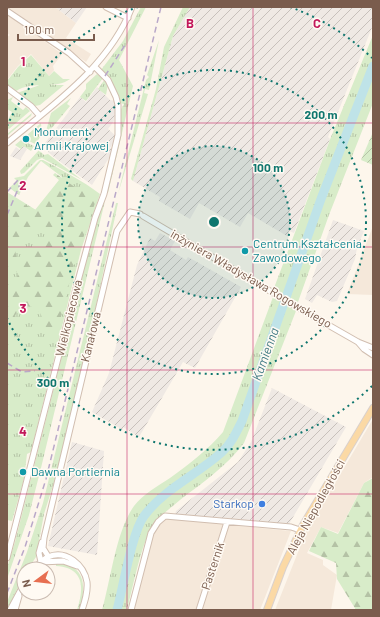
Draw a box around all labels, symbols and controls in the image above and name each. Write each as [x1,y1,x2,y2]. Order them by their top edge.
text: B [186,15,194,31]
text: C [313,15,321,31]
scale bar [18,16,94,42]
text: 100 m [24,22,54,36]
text: 1 [21,53,25,69]
text: 200 m [305,107,337,121]
place label: Monument Armii Krajowej [34,124,109,152]
marker: Monument Armii Krajowej [21,134,31,144]
text: 100 m [253,160,283,174]
text: 2 [19,177,27,193]
centre of rings [207,215,221,229]
street label: inżyniera Władysława Rogowskiego [168,226,335,330]
place label: Centrum Kształcenia Zawodowego [253,236,362,264]
marker: Centrum Kształcenia Zawodowego [240,246,250,256]
street label: Wielkopiecowa [52,278,84,357]
text: 3 [19,300,27,316]
street label: Kanałowa [77,310,103,363]
water label: Kamienna [248,325,282,383]
text: 300 m [37,375,69,389]
text: 4 [19,423,27,439]
street label: Aleja Niepodległości [283,457,347,556]
place label: Dawna Portiernia [31,464,120,478]
marker: Dawna Portiernia [18,467,28,477]
place label: Starkop [213,496,254,510]
marker: Starkop [257,499,267,509]
street label: Pasternik [198,540,226,591]
north arrow [16,561,56,601]
text: N [19,578,33,589]

